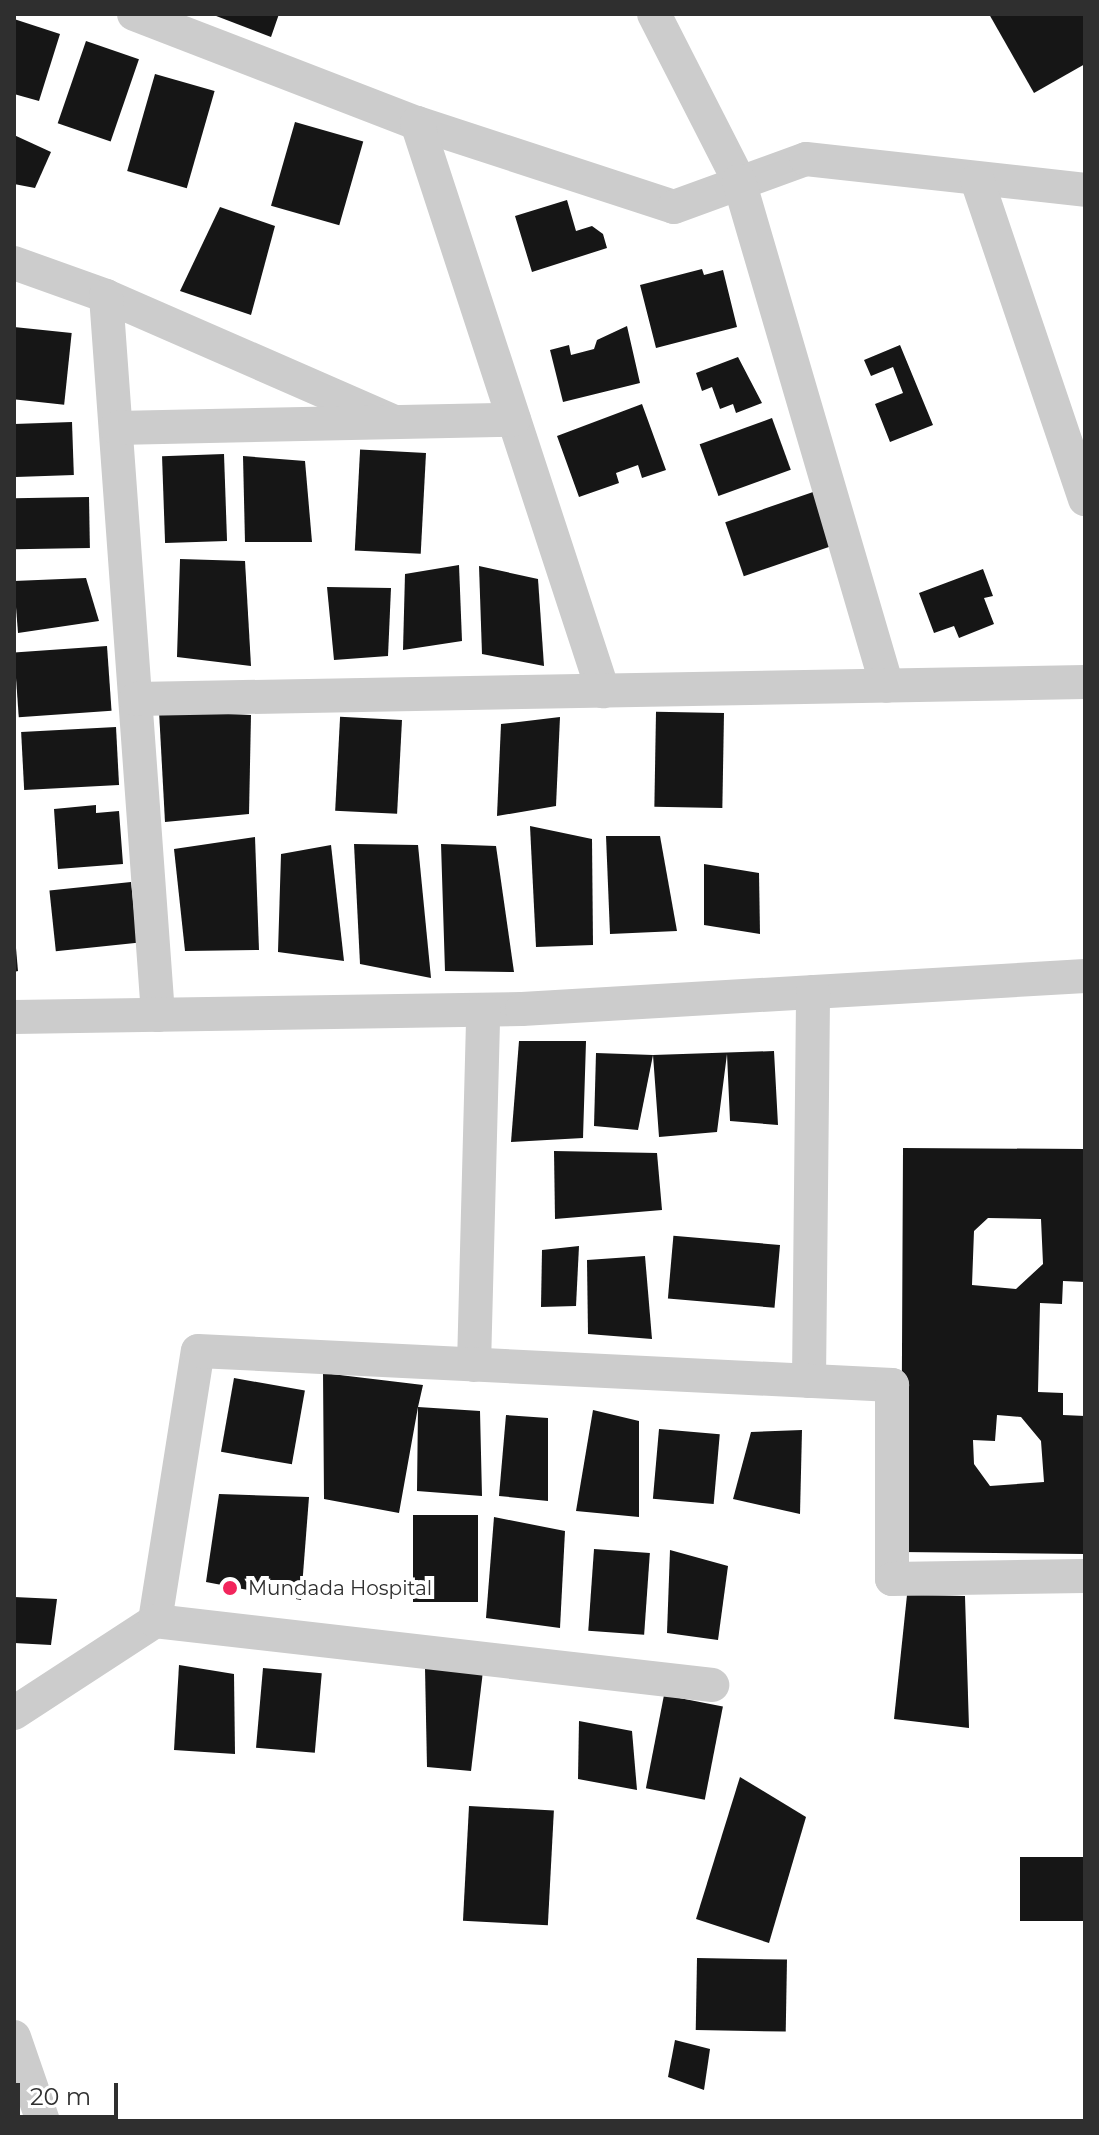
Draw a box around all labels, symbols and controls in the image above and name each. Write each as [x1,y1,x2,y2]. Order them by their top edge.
place label: Mundada Hospital [248,1576,432,1600]
marker: Mundada Hospital [219,1577,241,1599]
scale bar [20,2067,122,2117]
text: 20 m [30,2082,91,2111]

